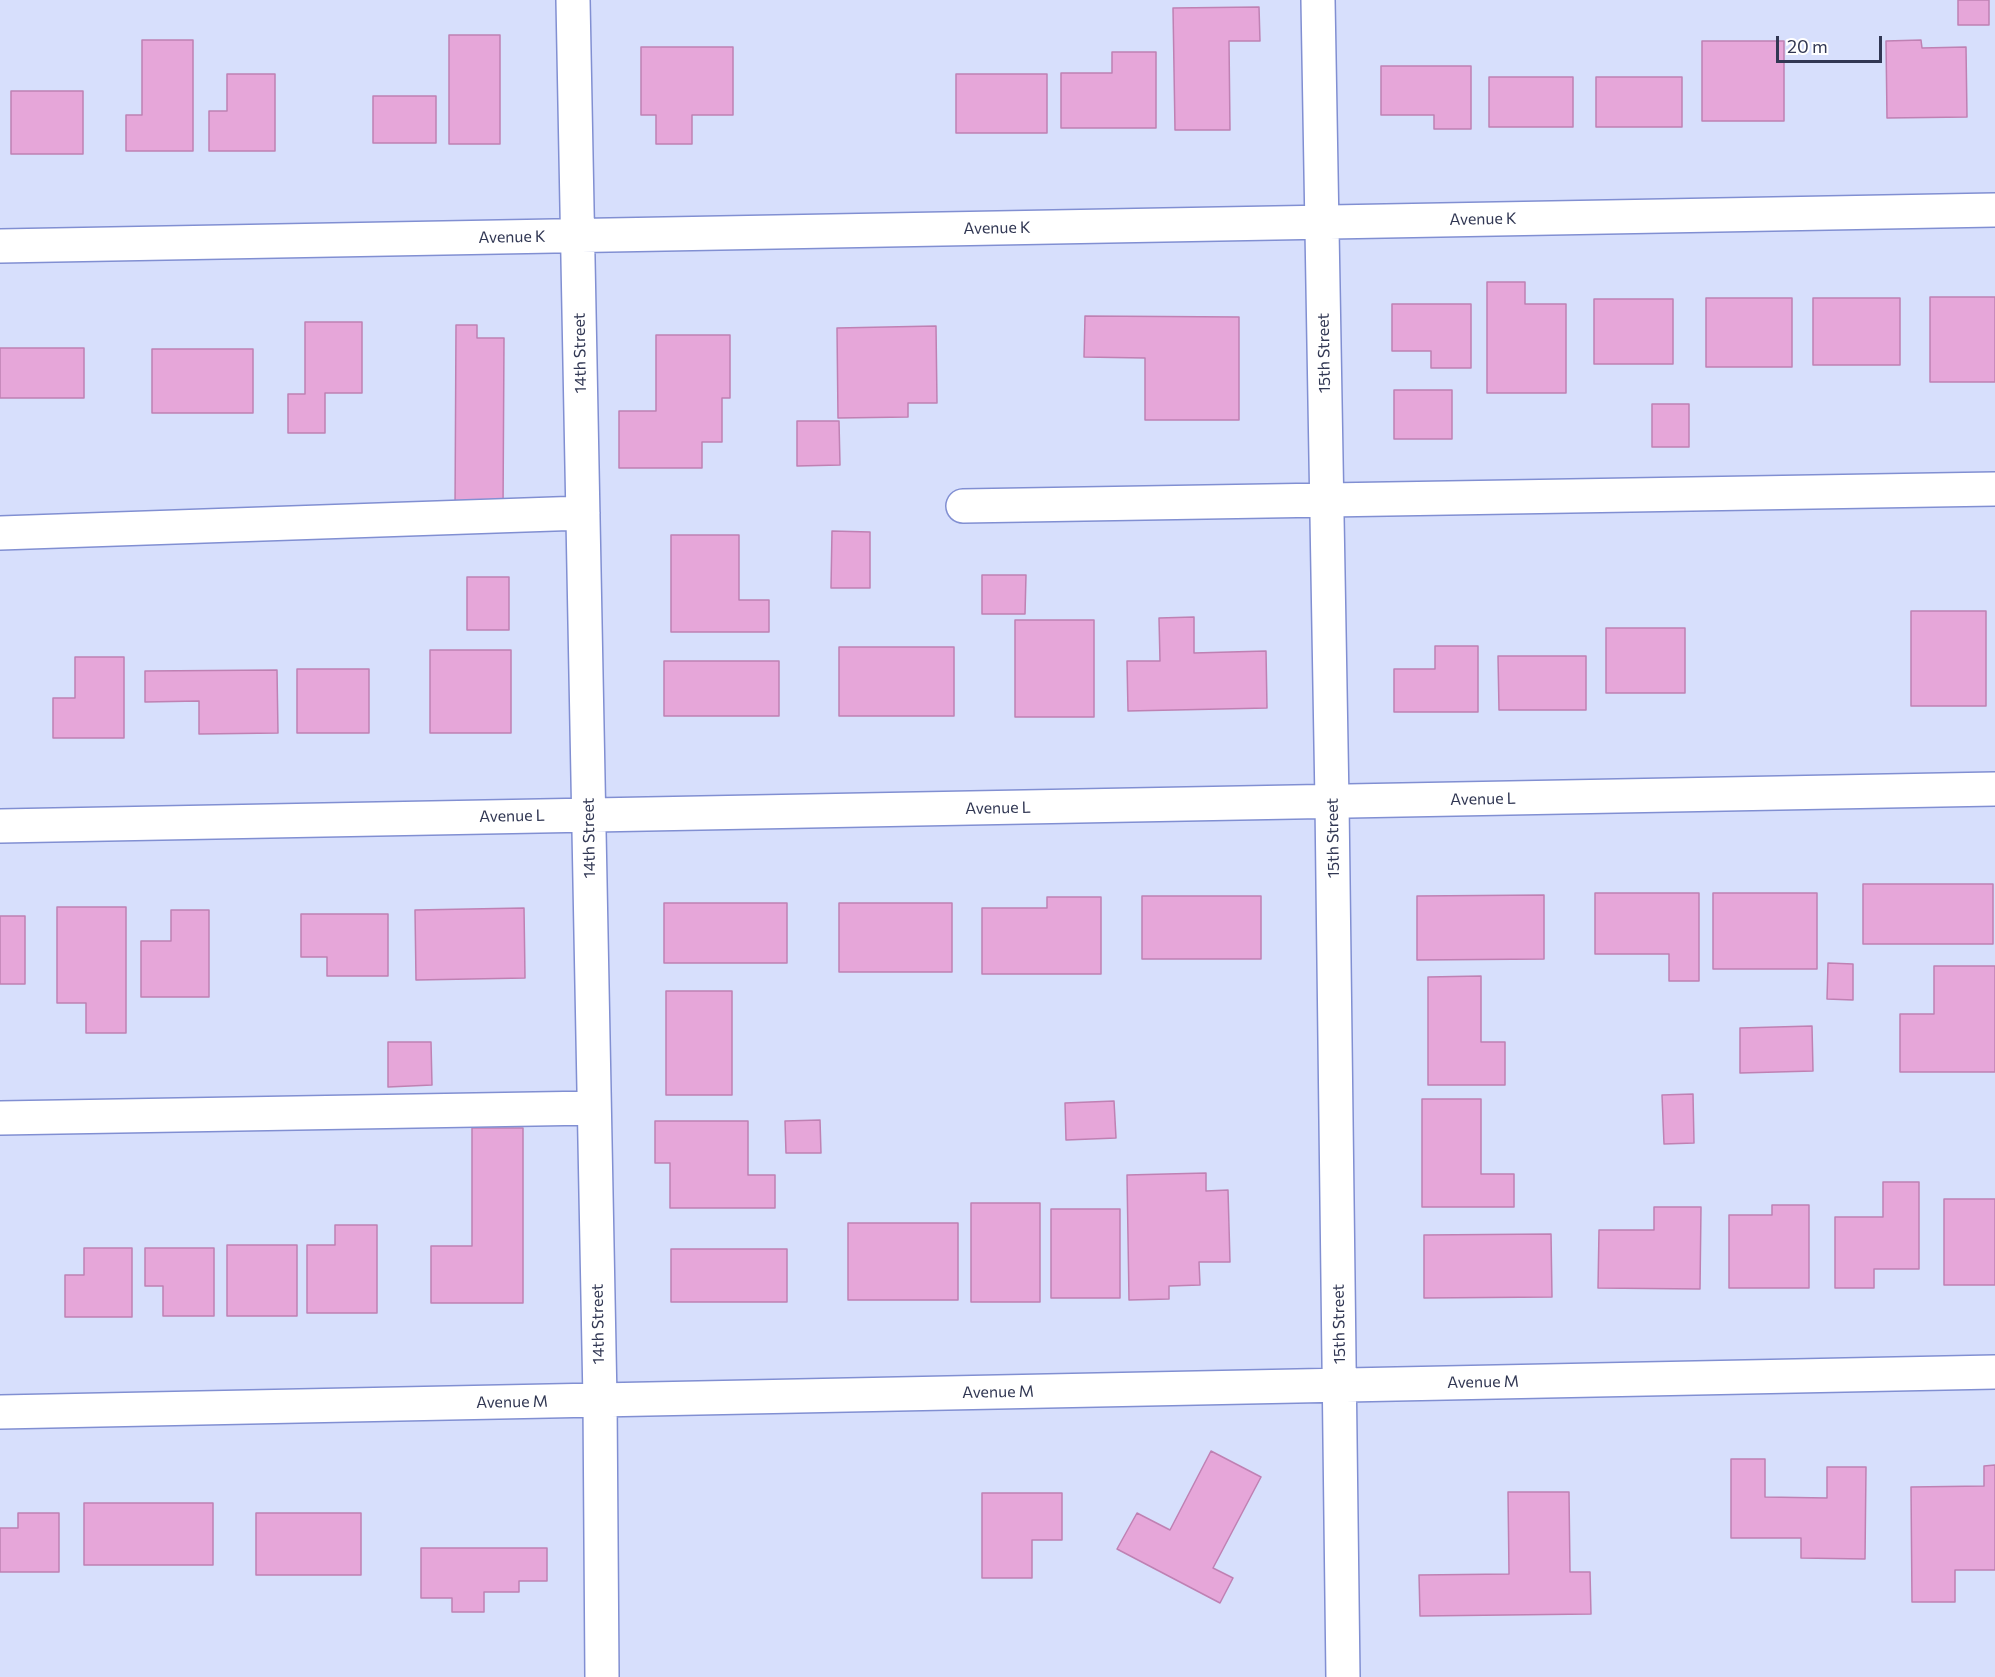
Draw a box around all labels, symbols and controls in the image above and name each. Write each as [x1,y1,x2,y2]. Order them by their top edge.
scale bar [1779,24,1886,62]
text: 20 m [1787,35,1828,57]
street label: Avenue K [1449,209,1517,229]
street label: Avenue K [963,218,1031,238]
street label: Avenue K [478,227,546,247]
street label: 14th Street [570,313,590,393]
street label: 15th Street [1314,313,1334,393]
street label: Avenue L [1450,789,1516,809]
street label: 14th Street [579,798,599,878]
street label: Avenue L [965,798,1031,818]
street label: 15th Street [1323,798,1343,878]
street label: Avenue L [479,806,545,826]
street label: 14th Street [588,1284,608,1364]
street label: 15th Street [1329,1284,1349,1364]
street label: Avenue M [1447,1372,1519,1392]
street label: Avenue M [962,1382,1034,1402]
street label: Avenue M [476,1392,548,1412]

